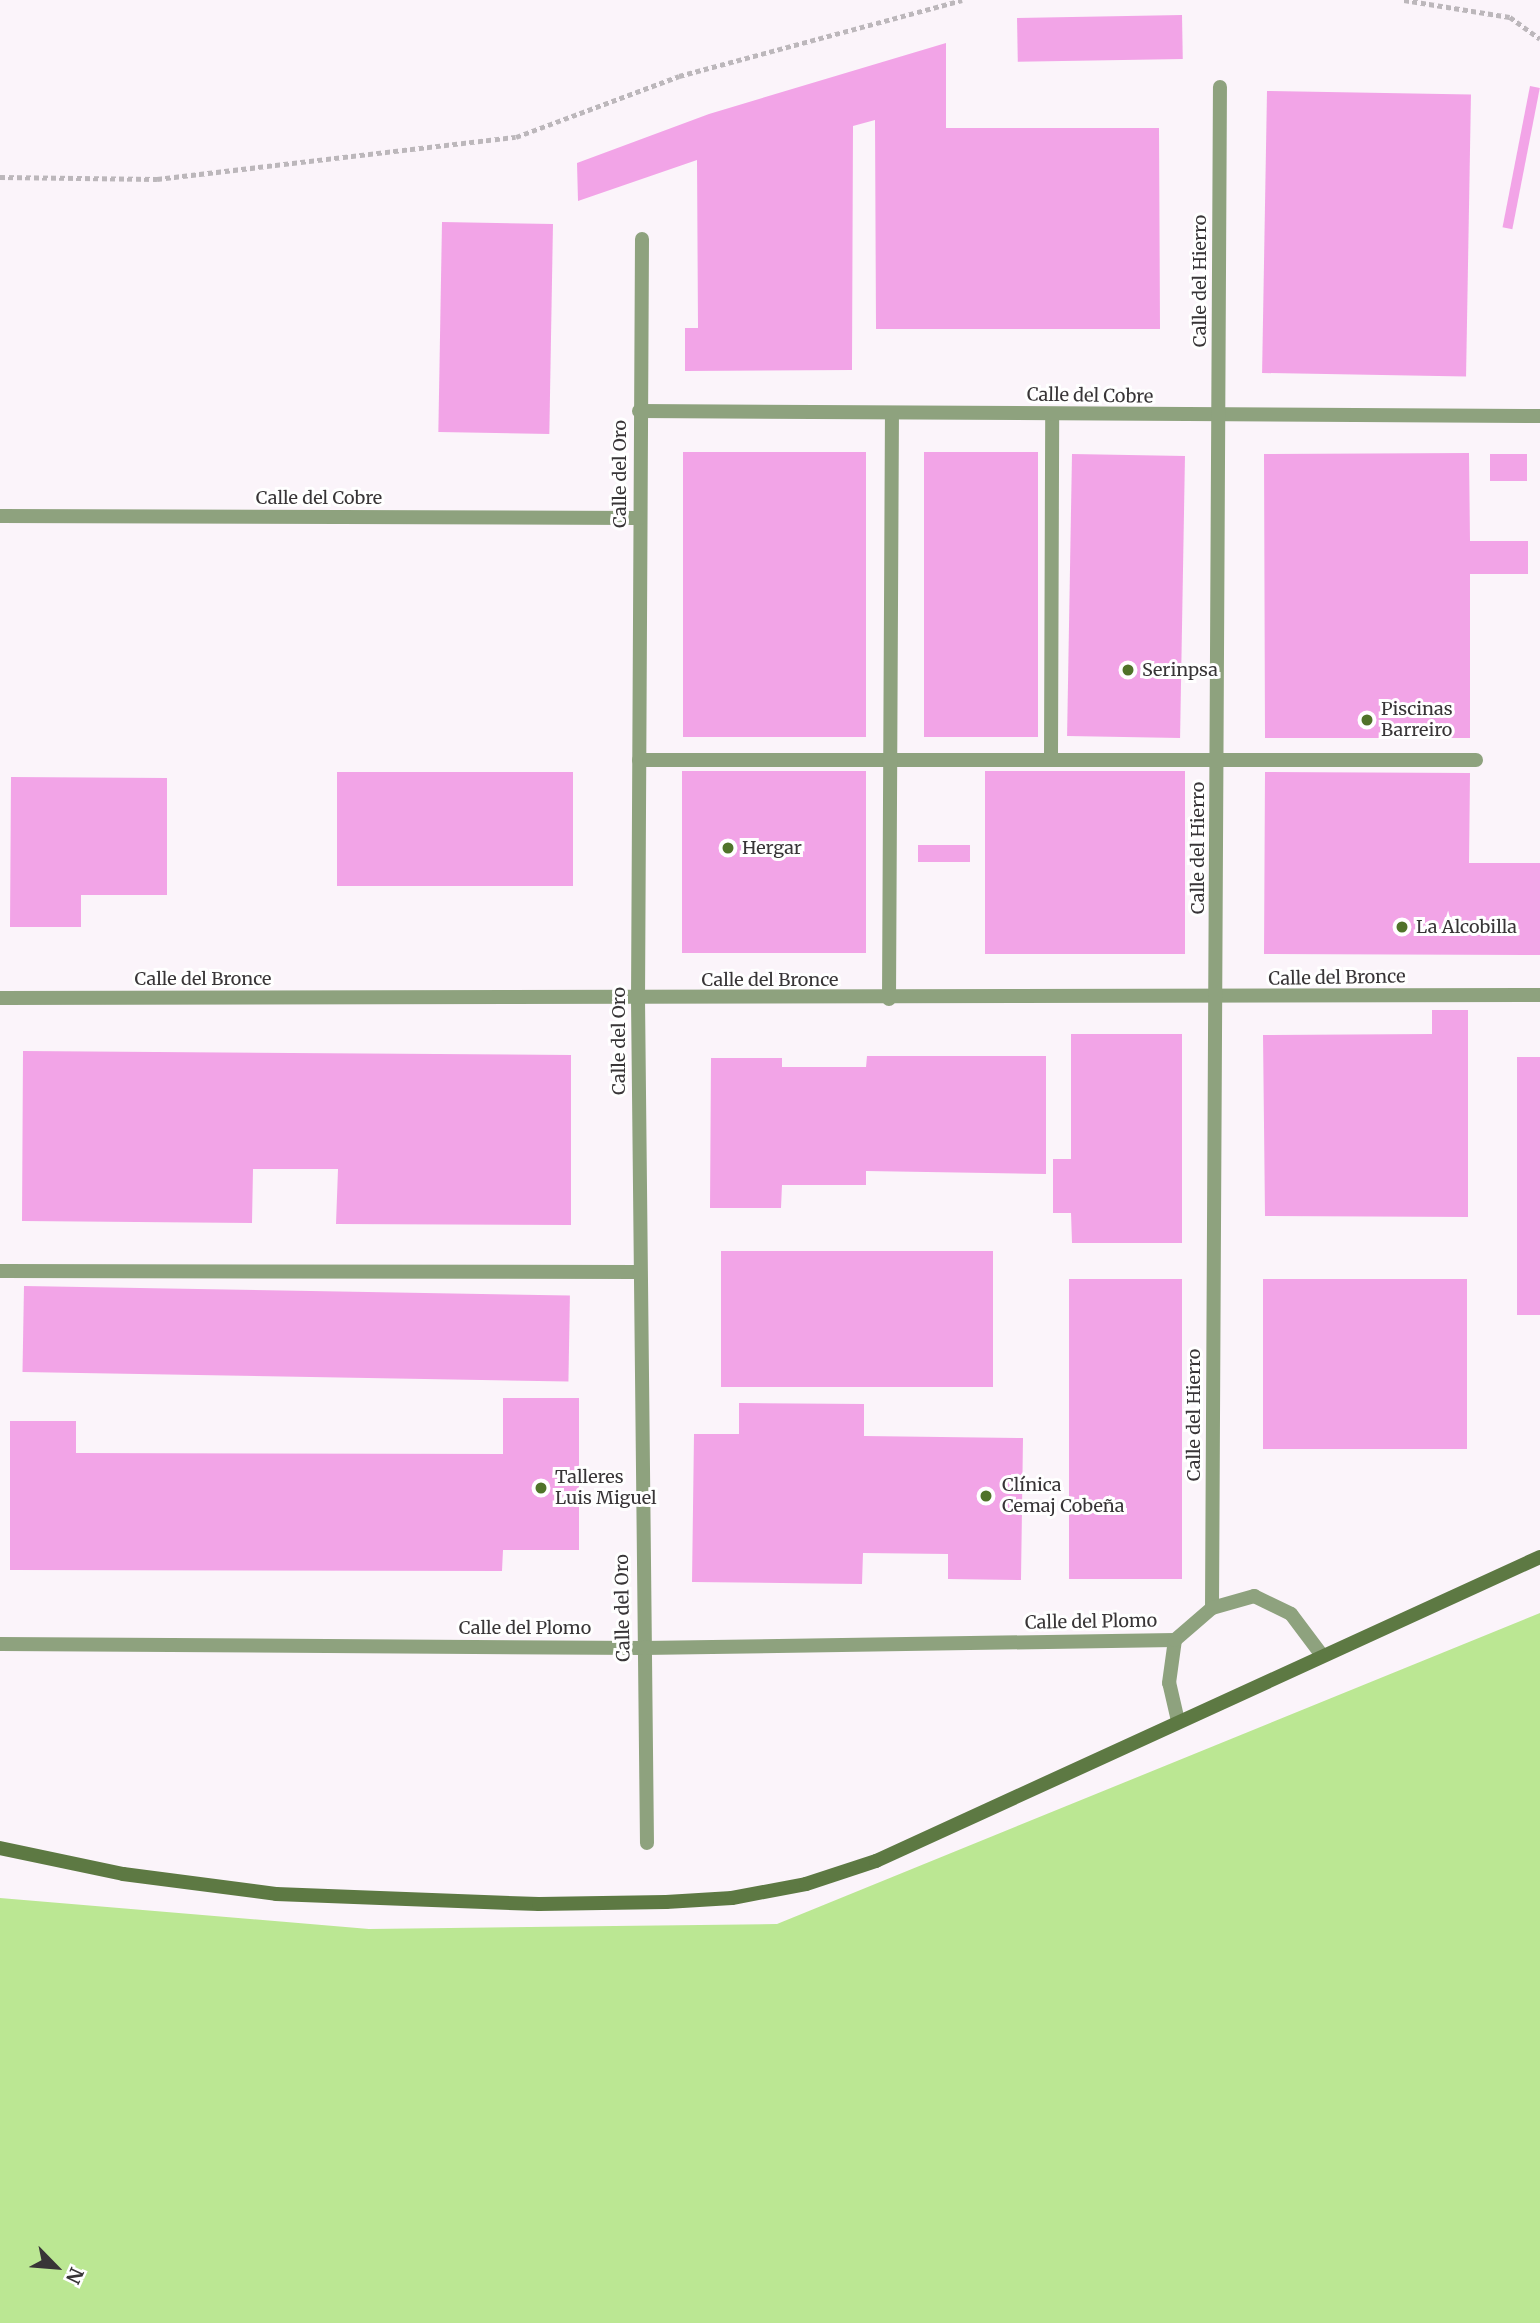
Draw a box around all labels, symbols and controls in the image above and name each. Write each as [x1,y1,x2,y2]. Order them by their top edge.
street label: Calle del Hierro [1189,215,1211,347]
street label: Calle del Cobre [1027,384,1153,408]
street label: Calle del Oro [609,420,631,528]
street label: Calle del Cobre [256,487,382,509]
place label: Serinpsa [1142,659,1218,681]
marker: Serinpsa [1120,662,1136,678]
place label: Piscinas Barreiro [1381,699,1453,742]
marker: Piscinas Barreiro [1359,712,1375,728]
street label: Calle del Hierro [1187,782,1209,914]
place label: Hergar [742,837,802,859]
marker: Hergar [720,840,736,856]
place label: La Alcobilla [1416,916,1517,938]
marker: La Alcobilla [1394,919,1410,935]
street label: Calle del Bronce [1268,966,1406,990]
street label: Calle del Bronce [134,968,272,990]
street label: Calle del Bronce [701,969,839,991]
street label: Calle del Oro [608,987,630,1095]
street label: Calle del Hierro [1183,1349,1205,1481]
place label: Talleres Luis Miguel [555,1467,657,1510]
place label: Clínica Cemaj Cobeña [1002,1475,1124,1518]
marker: Talleres Luis Miguel [533,1480,549,1496]
marker: Clínica Cemaj Cobeña [976,1486,996,1506]
street label: Calle del Oro [611,1554,635,1662]
street label: Calle del Plomo [1025,1610,1157,1634]
street label: Calle del Plomo [459,1617,591,1639]
north arrow [21,2232,91,2302]
text: N [61,2264,89,2288]

